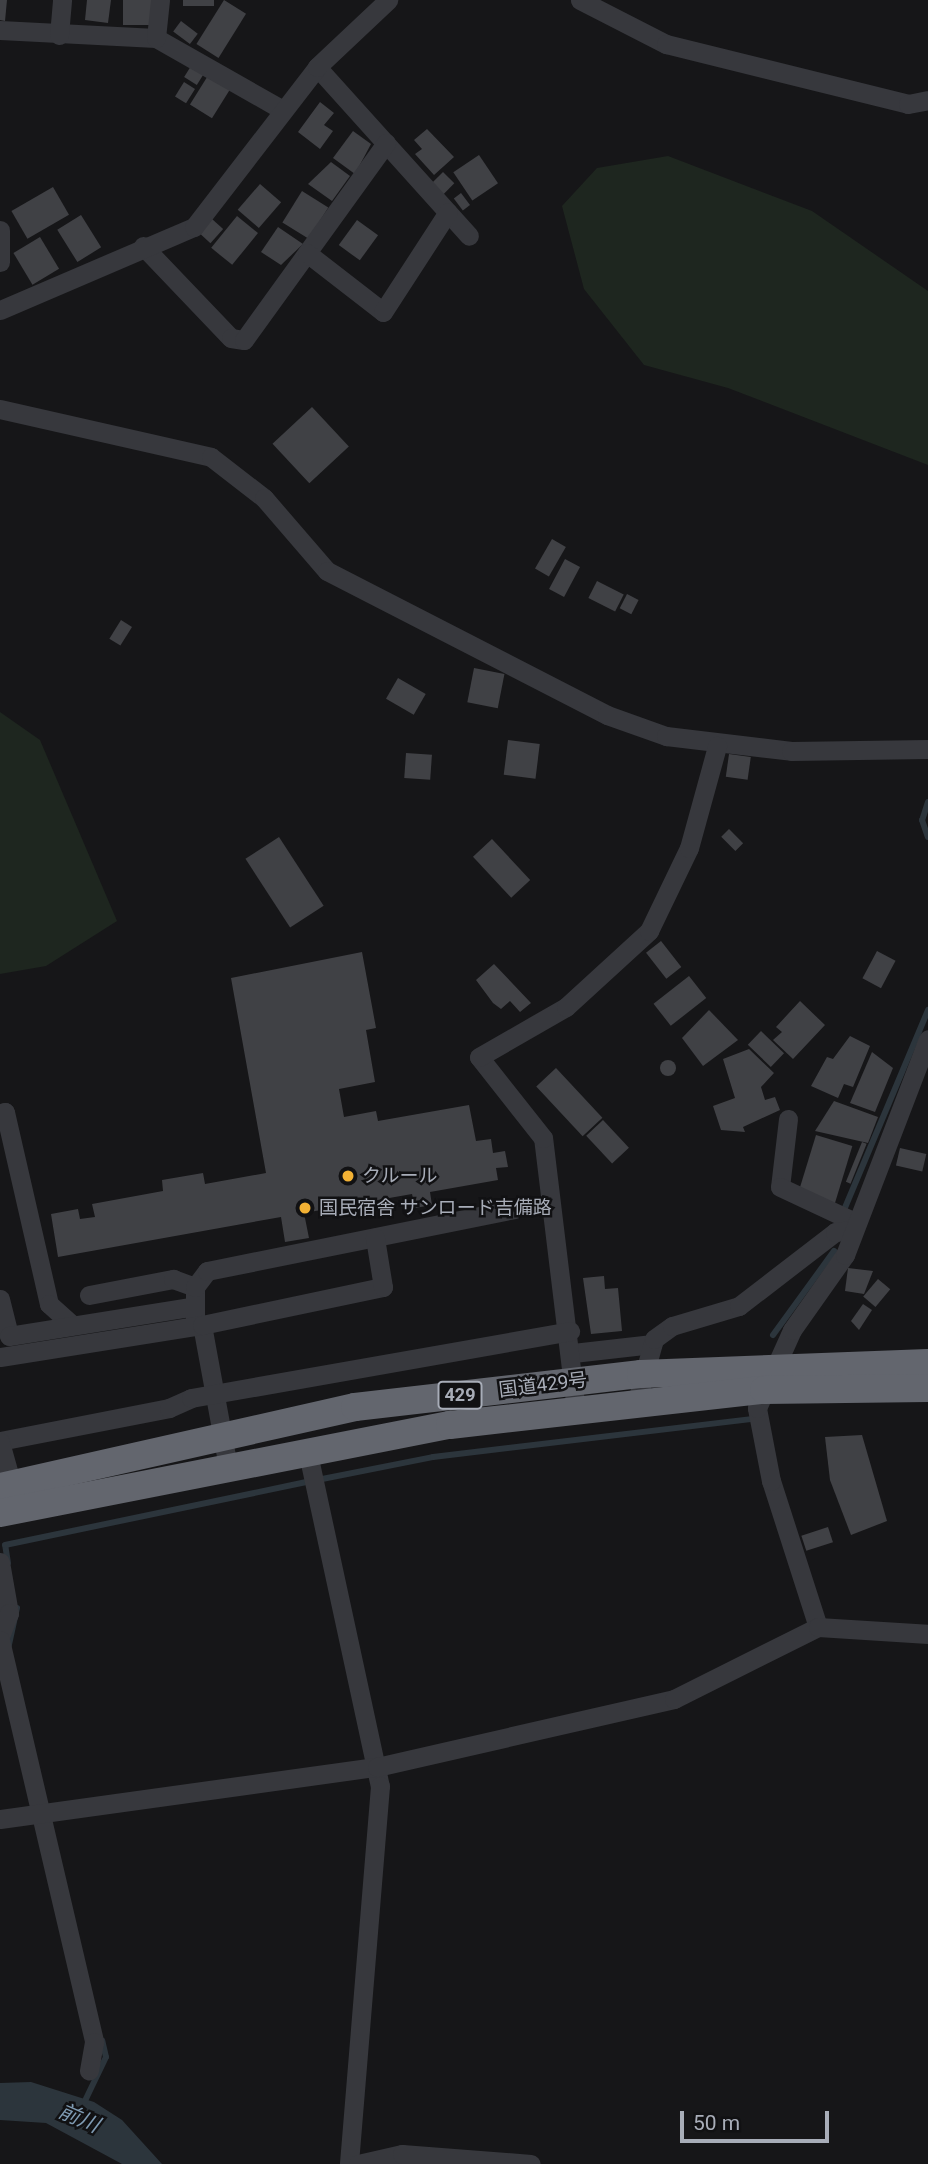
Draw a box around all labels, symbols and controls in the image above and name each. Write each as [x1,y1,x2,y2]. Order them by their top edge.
place label: クルール [362,1165,438,1187]
marker: クルール [340,1168,356,1184]
place label: 国民宿舎 サンロード吉備路 [319,1197,552,1219]
marker: 国民宿舎 サンロード吉備路 [297,1200,313,1216]
street label: 国道429号 [497,1368,589,1402]
road number: 429 [437,1380,483,1410]
water label: 前川 [55,2098,103,2138]
scale bar [683,2098,832,2142]
text: 50 m [693,2111,740,2135]

